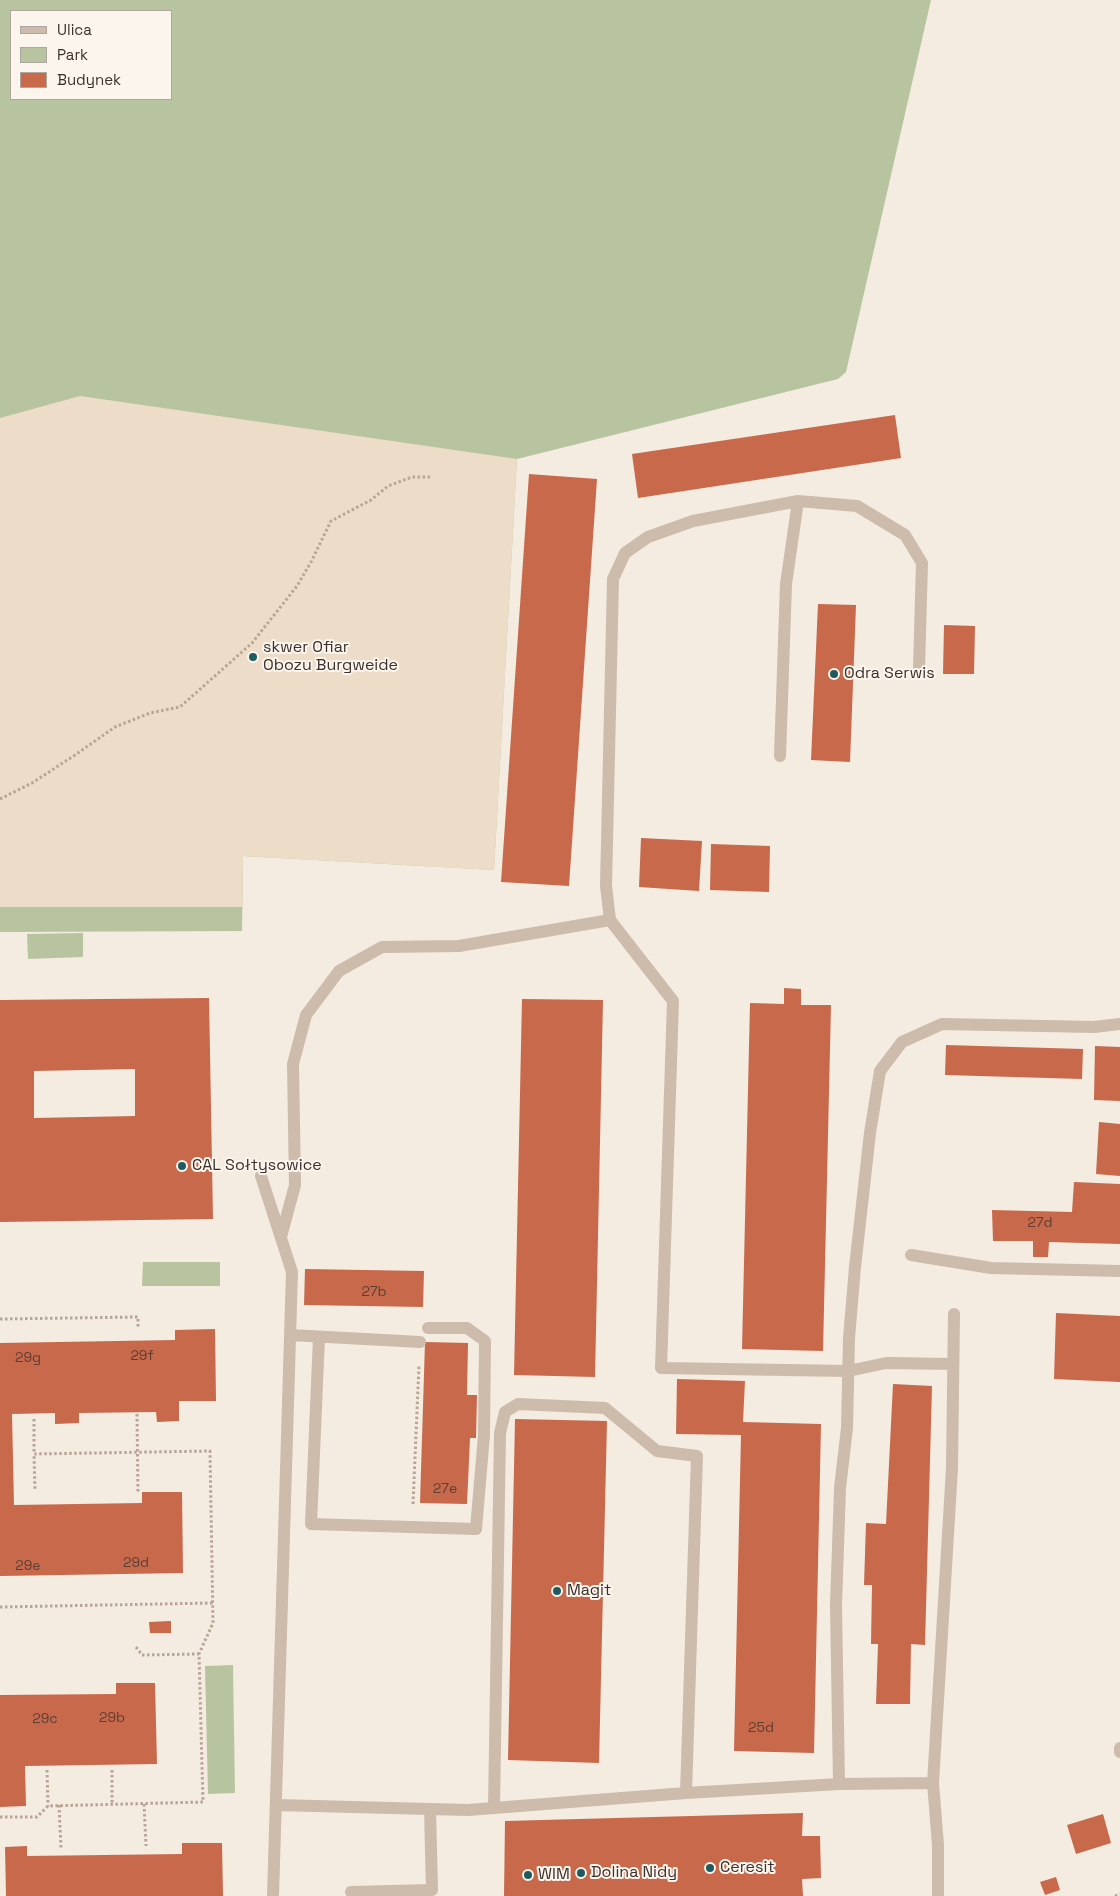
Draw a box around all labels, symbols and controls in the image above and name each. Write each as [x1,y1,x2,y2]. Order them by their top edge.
legend [10,10,172,100]
text: Ulica [57,20,92,39]
text: Park [57,45,88,64]
text: Budynek [57,70,121,89]
place label: skwer Ofiar Obozu Burgweide [263,638,398,676]
marker: skwer Ofiar Obozu Burgweide [247,651,259,663]
place label: Odra Serwis [844,664,935,684]
marker: Odra Serwis [828,668,840,680]
place label: CAL Sołtysowice [192,1156,322,1176]
marker: CAL Sołtysowice [176,1160,188,1172]
house number: 27d [1027,1215,1053,1231]
house number: 27b [361,1284,387,1300]
house number: 29f [130,1348,154,1364]
house number: 29g [15,1350,41,1366]
house number: 27e [433,1481,457,1497]
house number: 29d [123,1555,149,1571]
house number: 29e [15,1558,41,1574]
place label: Magit [567,1581,611,1601]
marker: Magit [551,1585,563,1597]
house number: 29b [99,1710,125,1726]
house number: 29c [32,1711,58,1727]
house number: 25d [748,1720,774,1736]
place label: Ceresit [720,1858,775,1878]
marker: Ceresit [704,1862,716,1874]
place label: Dolina Nidy [591,1863,677,1883]
place label: WIM [538,1865,570,1885]
marker: Dolina Nidy [575,1867,587,1879]
marker: WIM [522,1869,534,1881]

